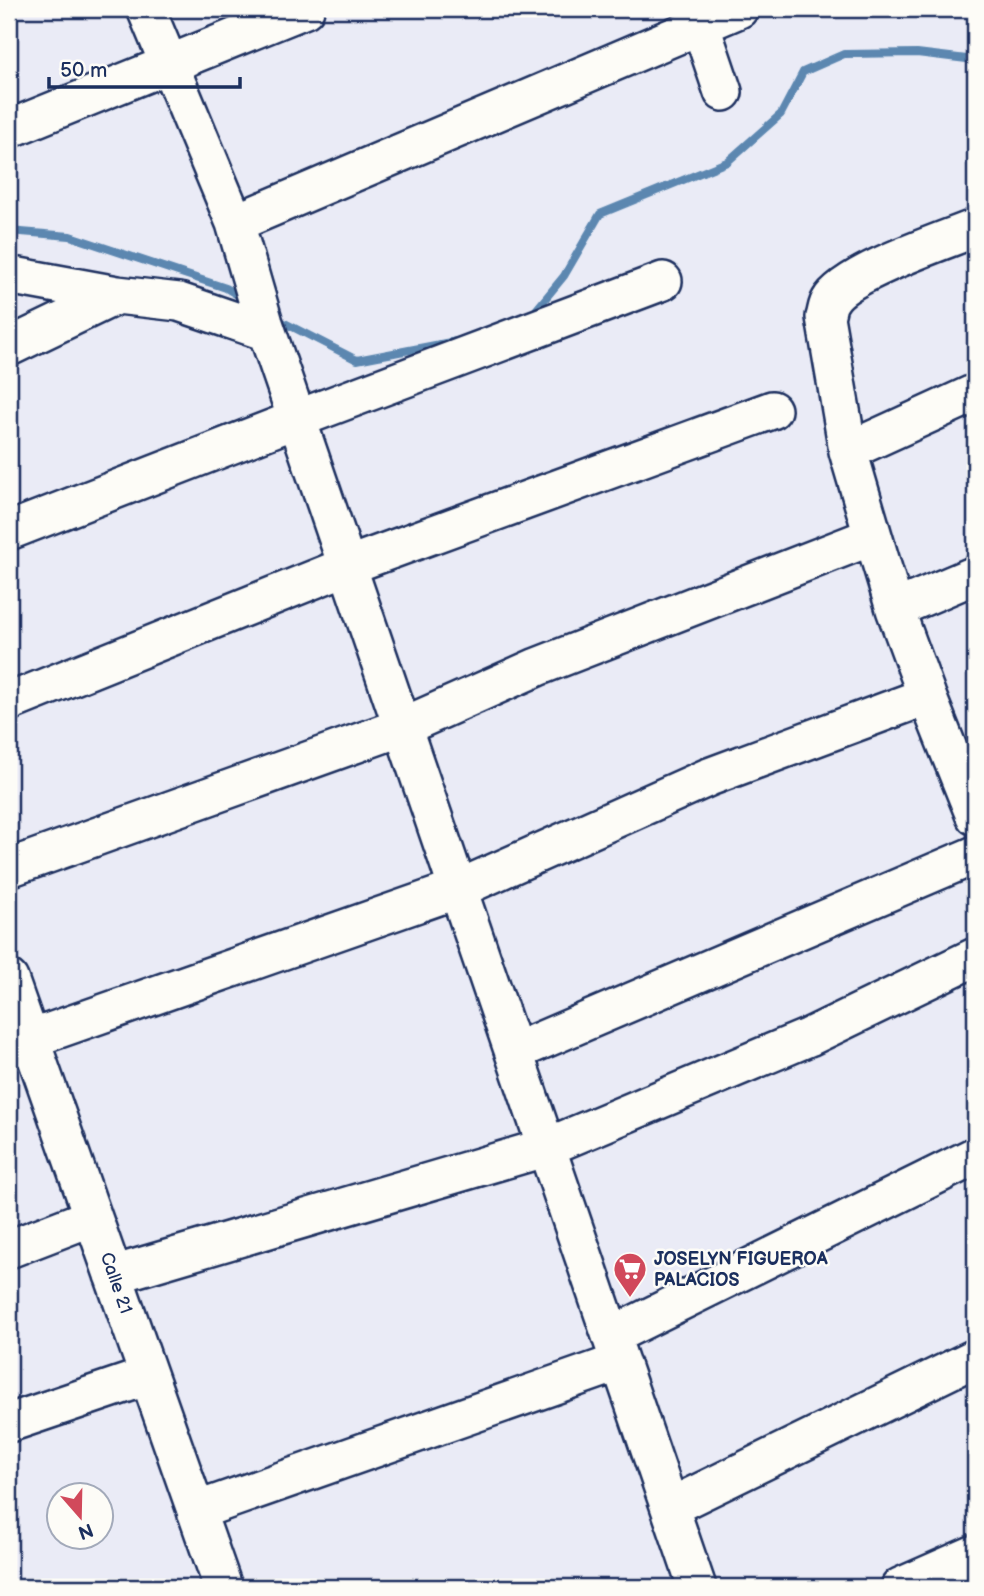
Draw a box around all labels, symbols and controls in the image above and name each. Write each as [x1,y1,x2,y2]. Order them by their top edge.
scale bar [49,46,240,90]
text: 50 m [60,58,107,83]
street label: Calle 21 [96,1249,136,1317]
place label: JOSELYN FIGUEROA PALACIOS [654,1249,829,1291]
supermarket icon: JOSELYN FIGUEROA PALACIOS [611,1250,649,1299]
north arrow [46,1480,116,1550]
text: N [75,1517,96,1544]

